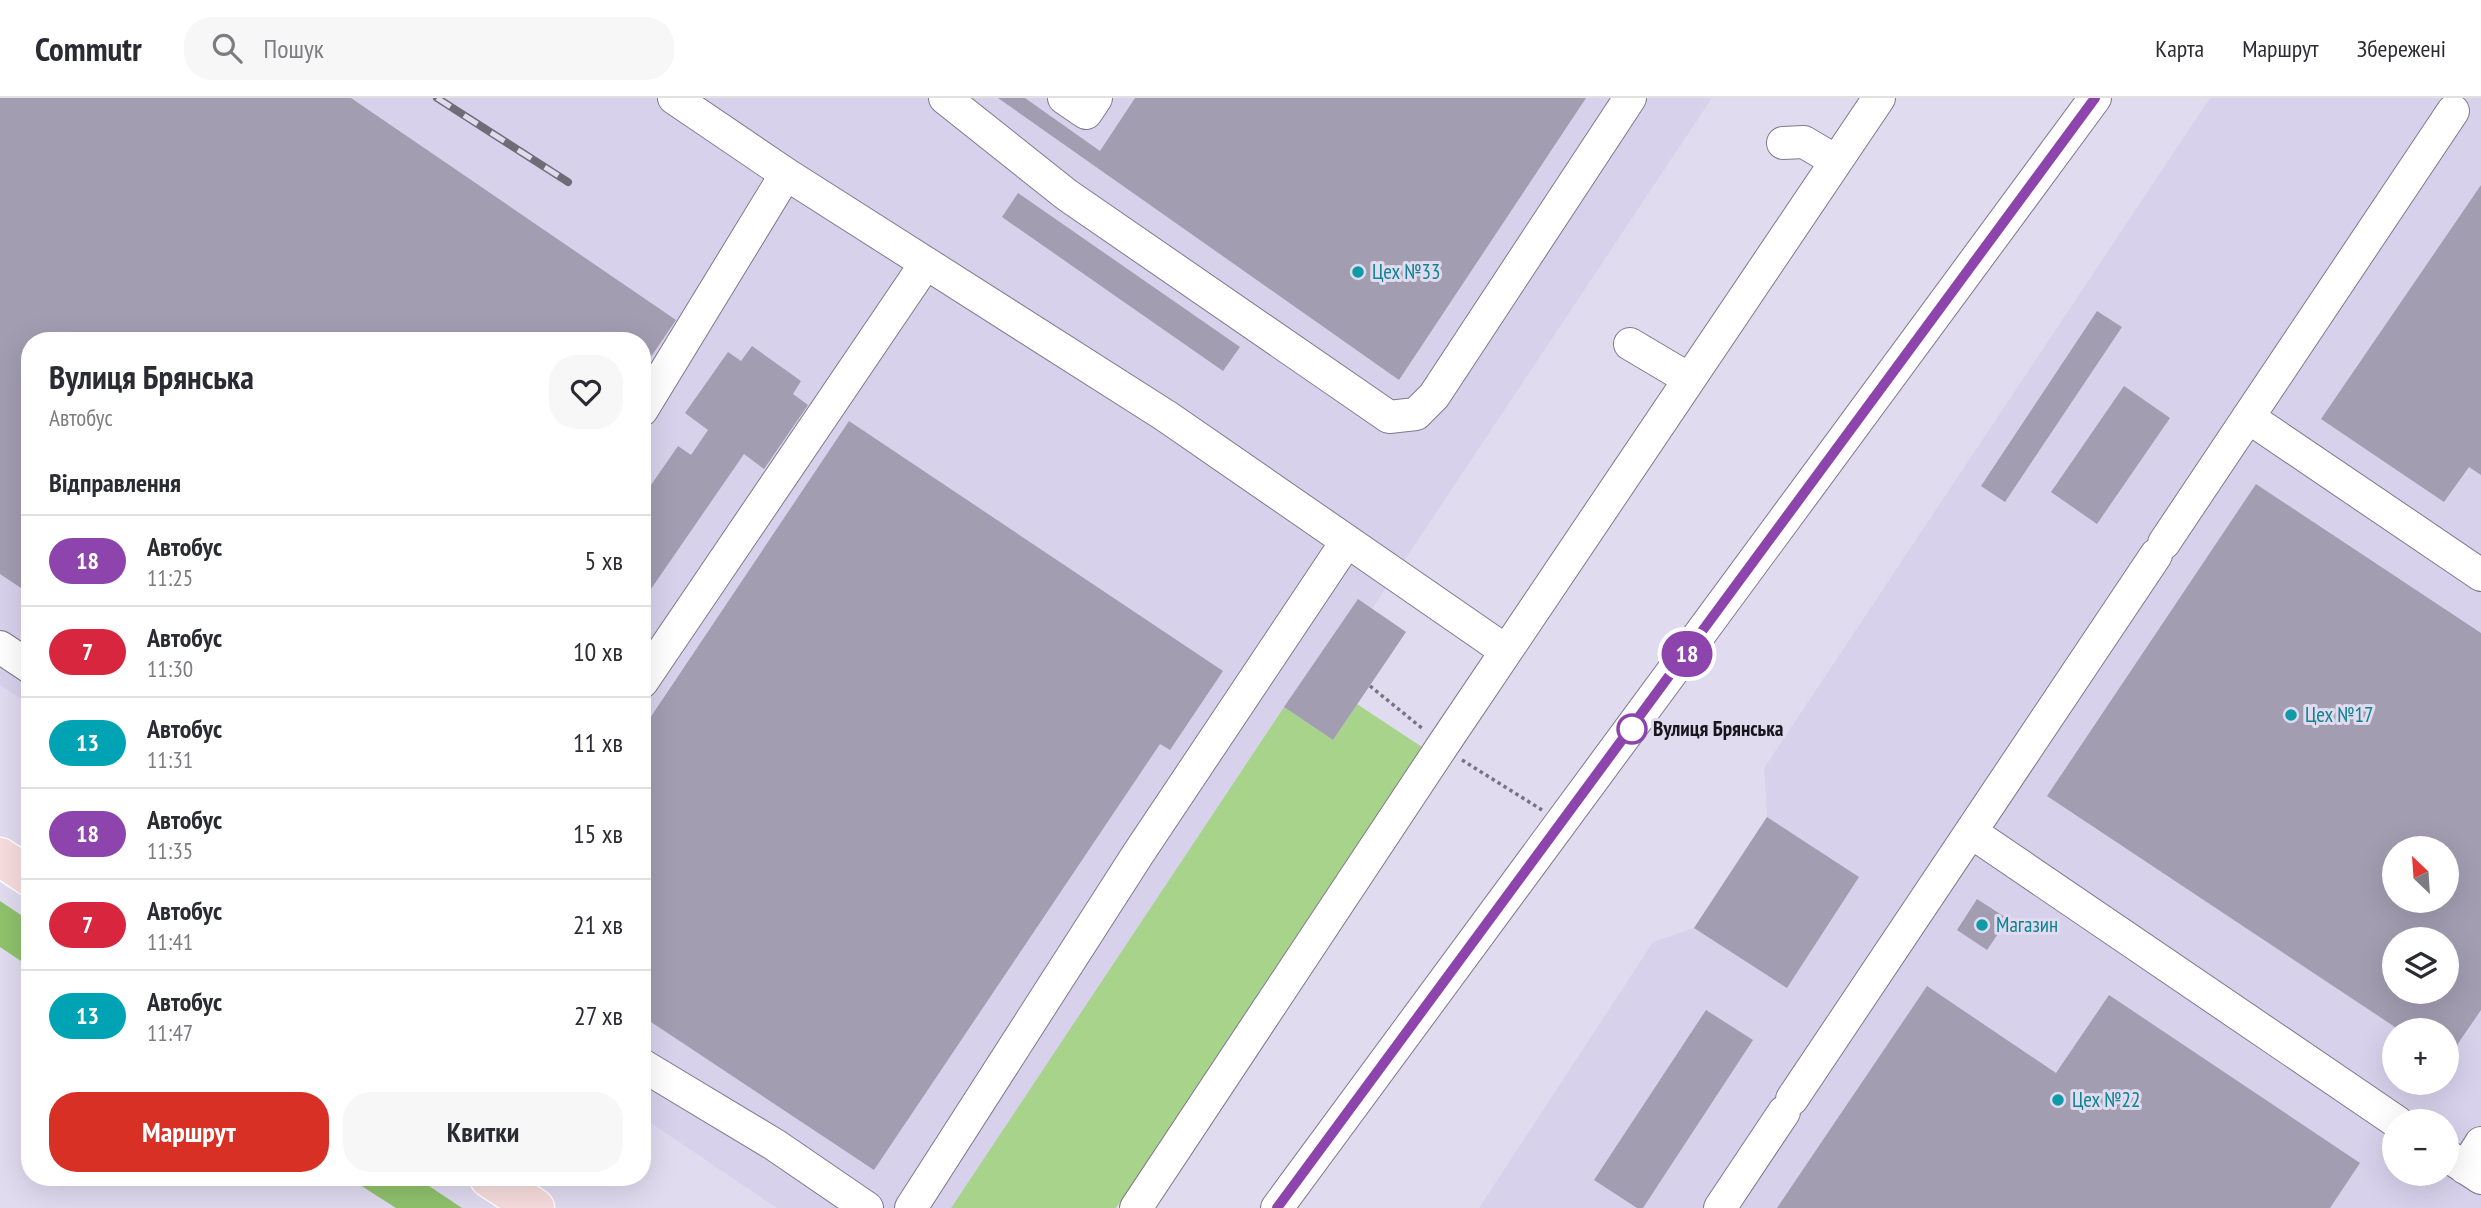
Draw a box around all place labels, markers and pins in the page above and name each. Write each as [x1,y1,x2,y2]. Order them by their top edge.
place label: Цех №33 [1372,258,1440,285]
marker: Цех №33 [1350,264,1366,280]
place label: Цех №17 [2305,701,2373,728]
marker: Цех №17 [2283,707,2299,723]
marker: Вулиця Брянська [1617,714,1647,744]
place label: Вулиця Брянська [1653,715,1784,742]
place label: Магазин [1996,911,2058,938]
marker: Магазин [1974,917,1990,933]
place label: Цех №22 [2072,1086,2140,1113]
marker: Цех №22 [2050,1092,2066,1108]

